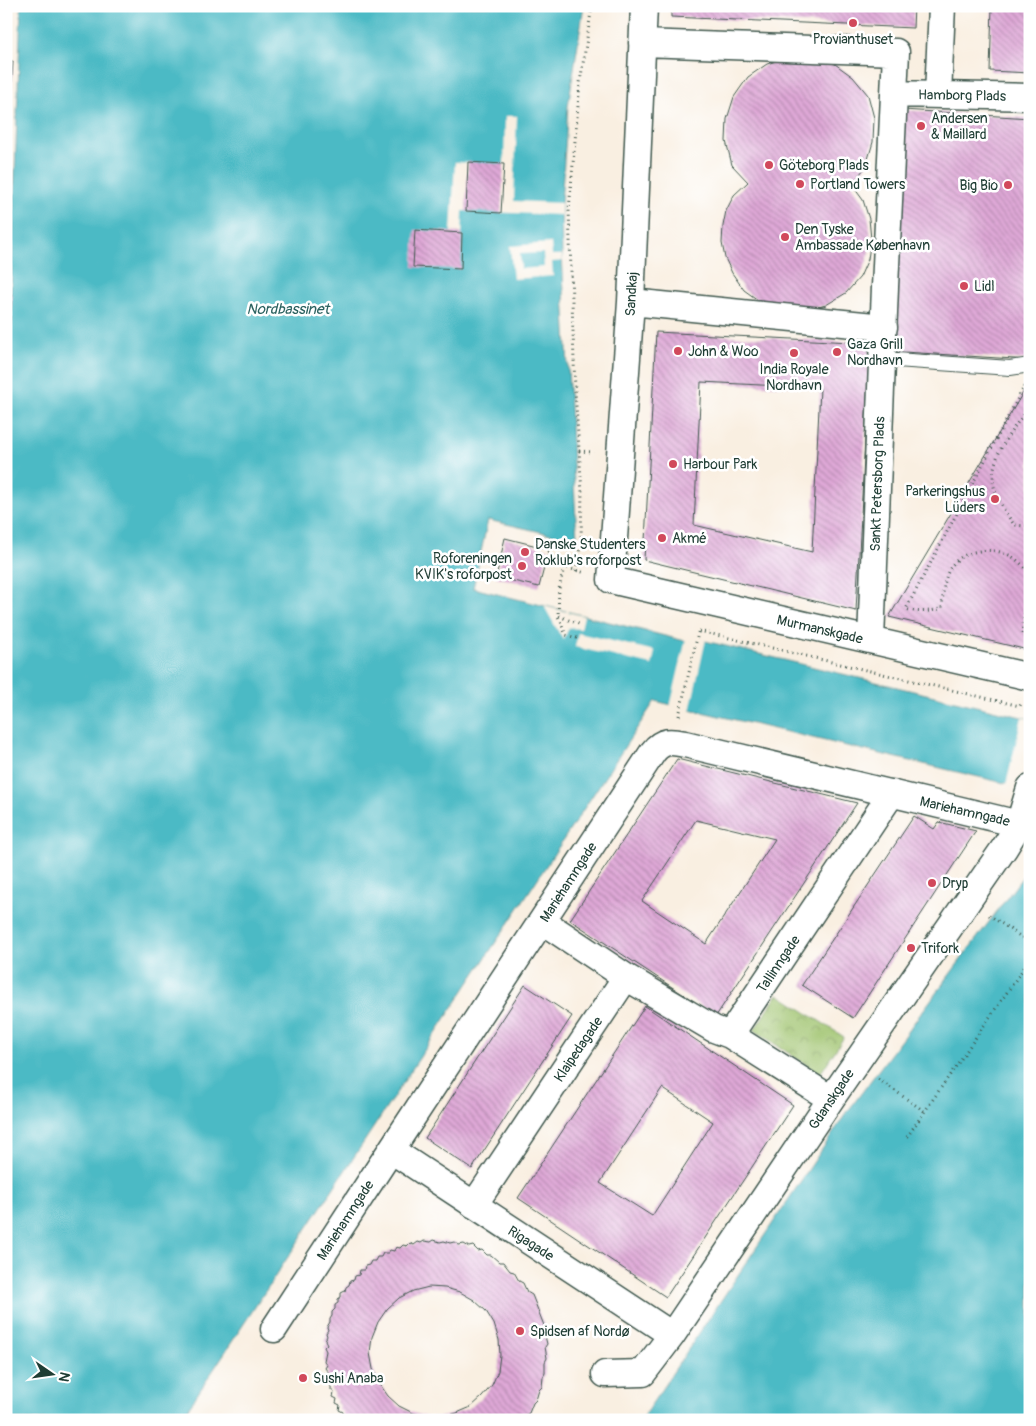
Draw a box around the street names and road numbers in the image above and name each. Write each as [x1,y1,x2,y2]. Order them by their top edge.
street label: Hamborg Plads [918,86,1007,105]
street label: Sandkaj [622,271,641,317]
street label: Sankt Petersborg Plads [867,415,888,552]
street label: Murmanskgade [775,611,865,648]
street label: Mariehamngade [918,793,1012,830]
street label: Mariehamngade [536,839,601,925]
street label: Tallinngade [753,932,804,996]
street label: Klaipedagade [550,1013,607,1085]
street label: Gdanskgade [805,1066,858,1133]
street label: Mariehamngade [313,1177,378,1263]
street label: Rigagade [504,1222,557,1265]

